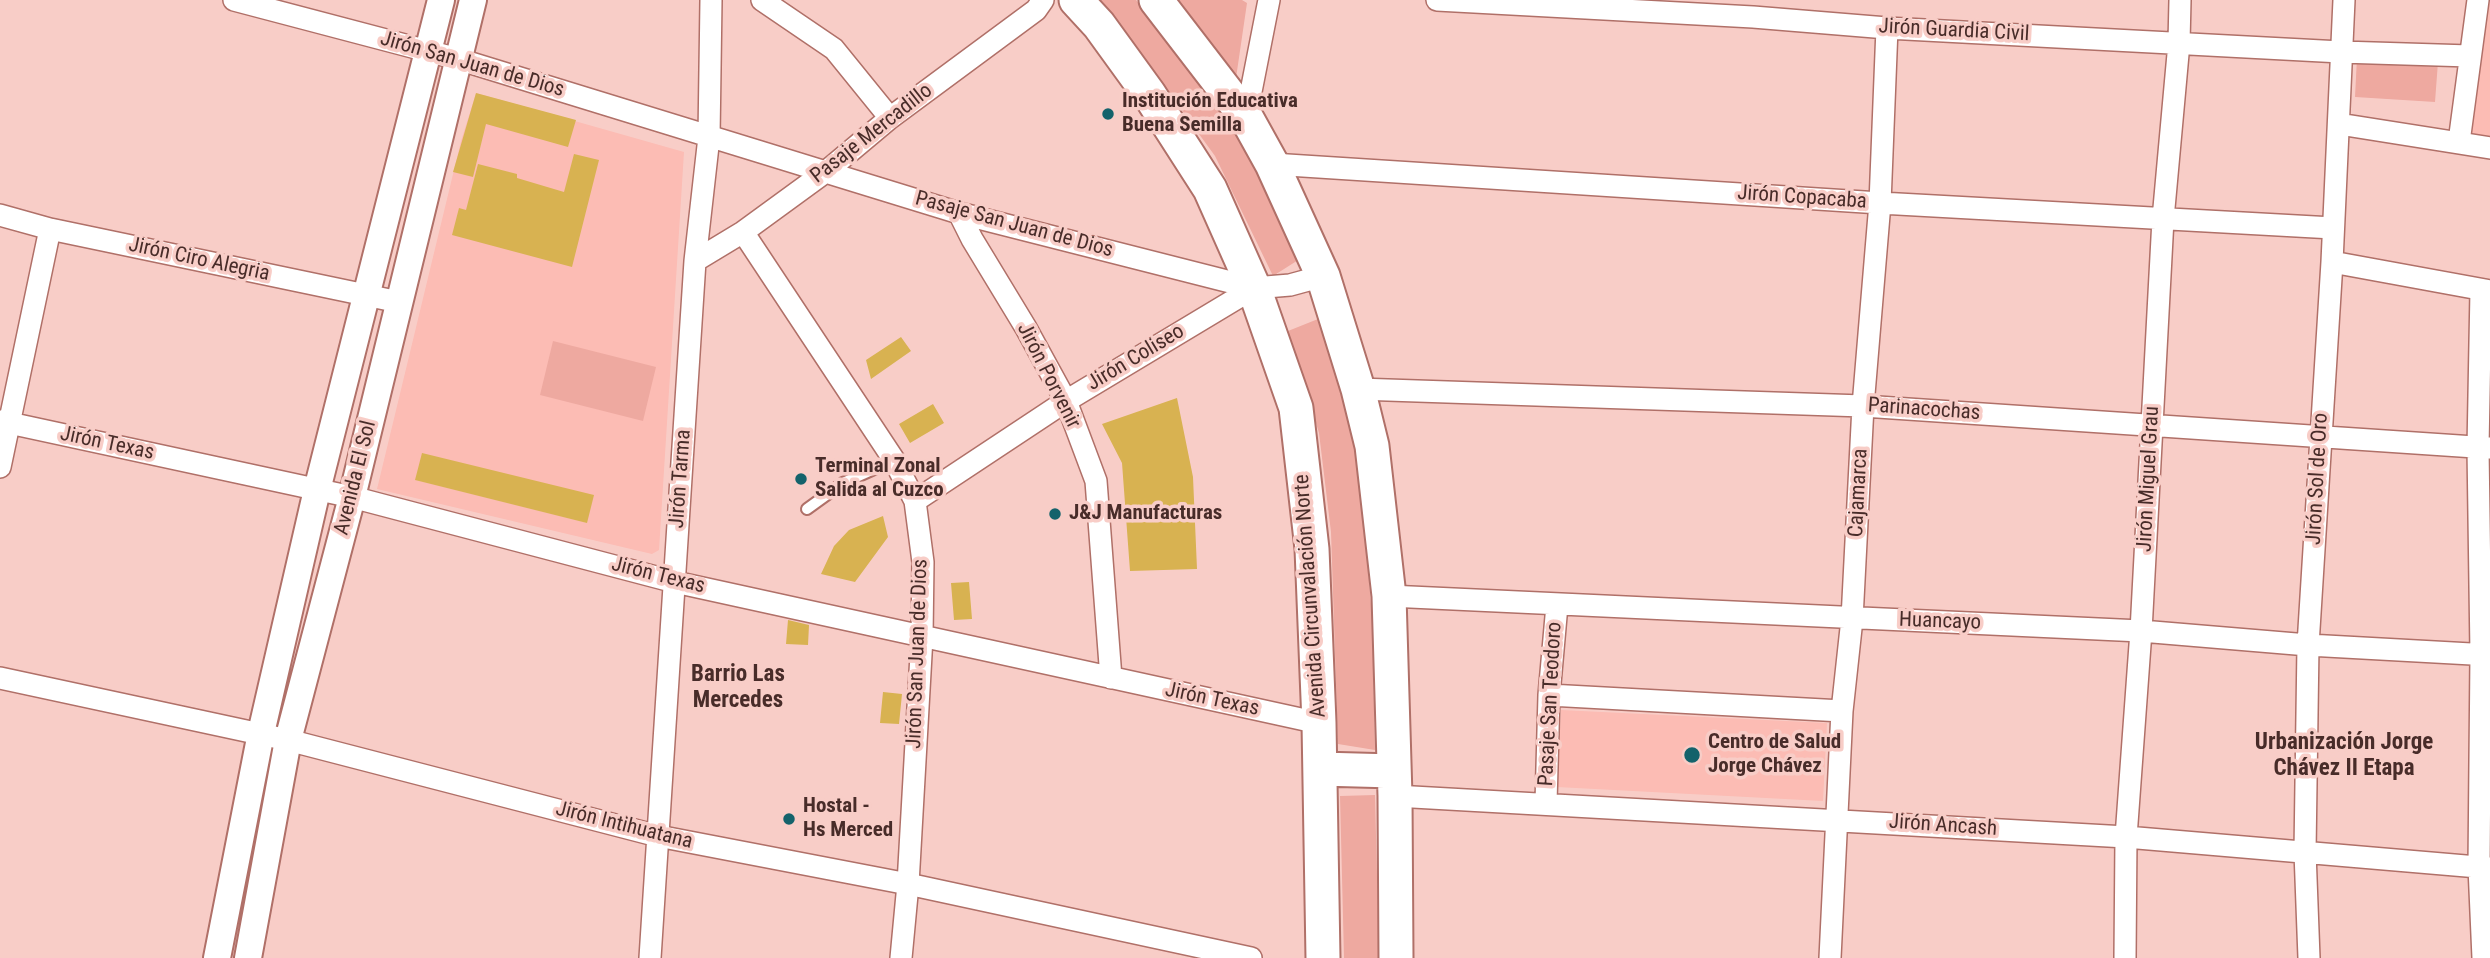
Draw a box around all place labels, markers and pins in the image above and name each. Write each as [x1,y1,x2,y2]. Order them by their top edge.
place label: Institución Educativa Buena Semilla [1122,89,1298,139]
marker: Institución Educativa Buena Semilla [1100,106,1116,122]
place label: Terminal Zonal Salida al Cuzco [815,454,944,504]
marker: Terminal Zonal Salida al Cuzco [793,471,809,487]
place label: J&J Manufacturas [1069,501,1222,527]
marker: J&J Manufacturas [1047,506,1063,522]
place label: Centro de Salud Jorge Chávez [1708,730,1841,780]
marker: Centro de Salud Jorge Chávez [1682,745,1702,765]
place label: Hostal - Hs Merced [803,794,893,844]
marker: Hostal - Hs Merced [781,811,797,827]

